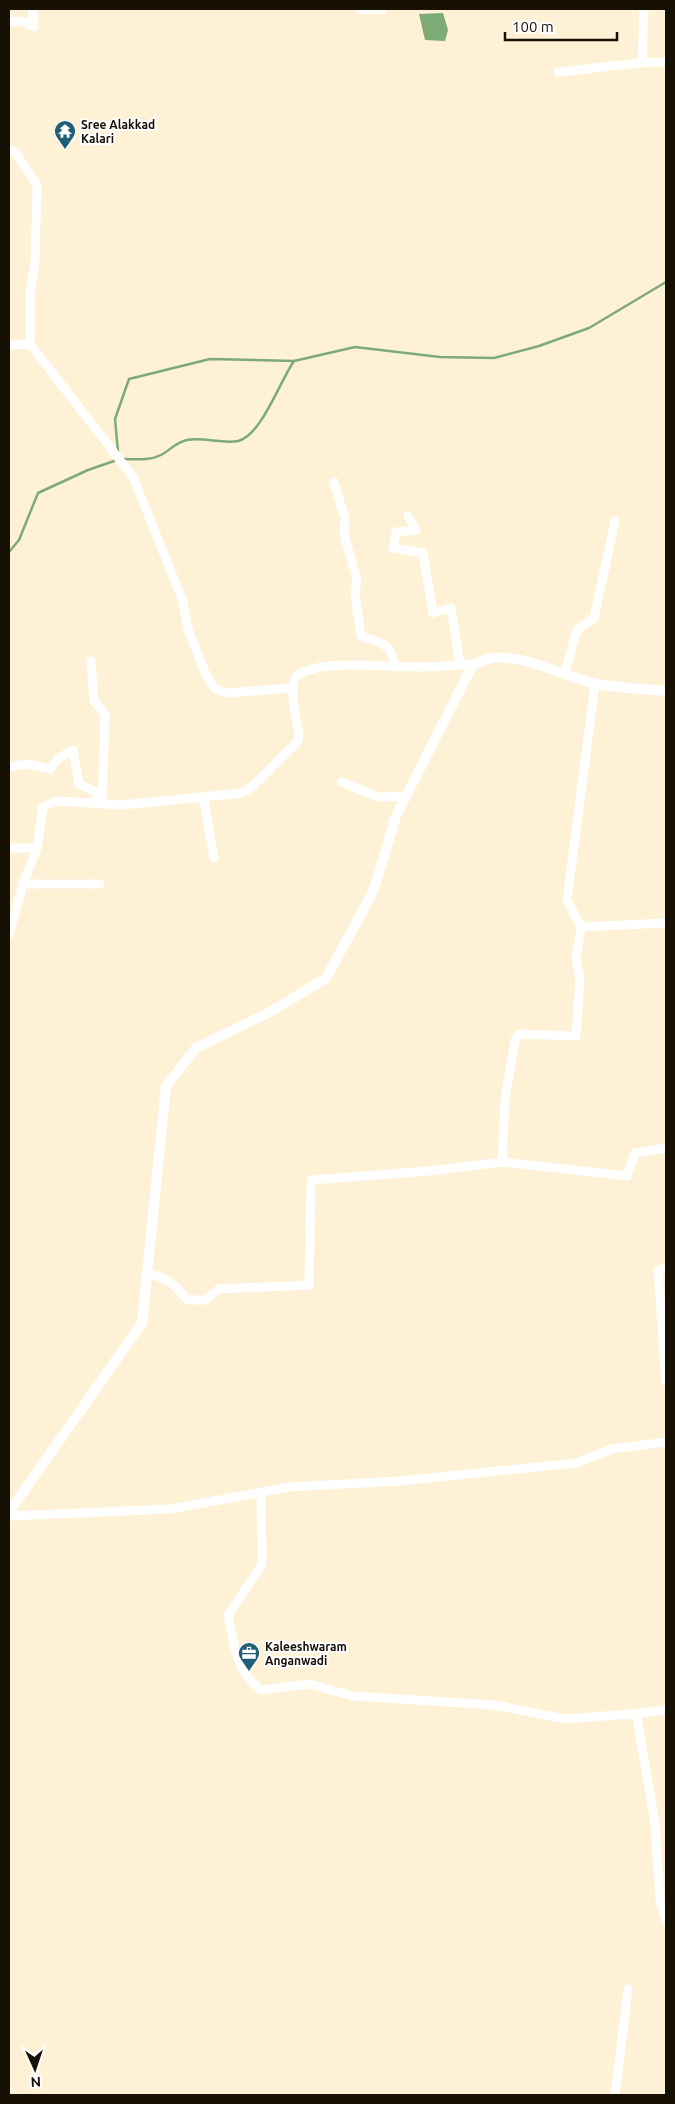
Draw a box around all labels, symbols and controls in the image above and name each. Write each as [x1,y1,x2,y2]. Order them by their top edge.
scale bar [505,10,618,42]
text: 100 m [512,18,554,35]
place label: Sree Alakkad Kalari [81,118,155,145]
temple icon: Sree Alakkad Kalari [53,119,77,150]
place label: Kaleeshwaram Anganwadi [265,1640,347,1667]
office icon: Kaleeshwaram Anganwadi [237,1641,261,1672]
north arrow [10,2044,60,2094]
text: N [30,2074,41,2090]

